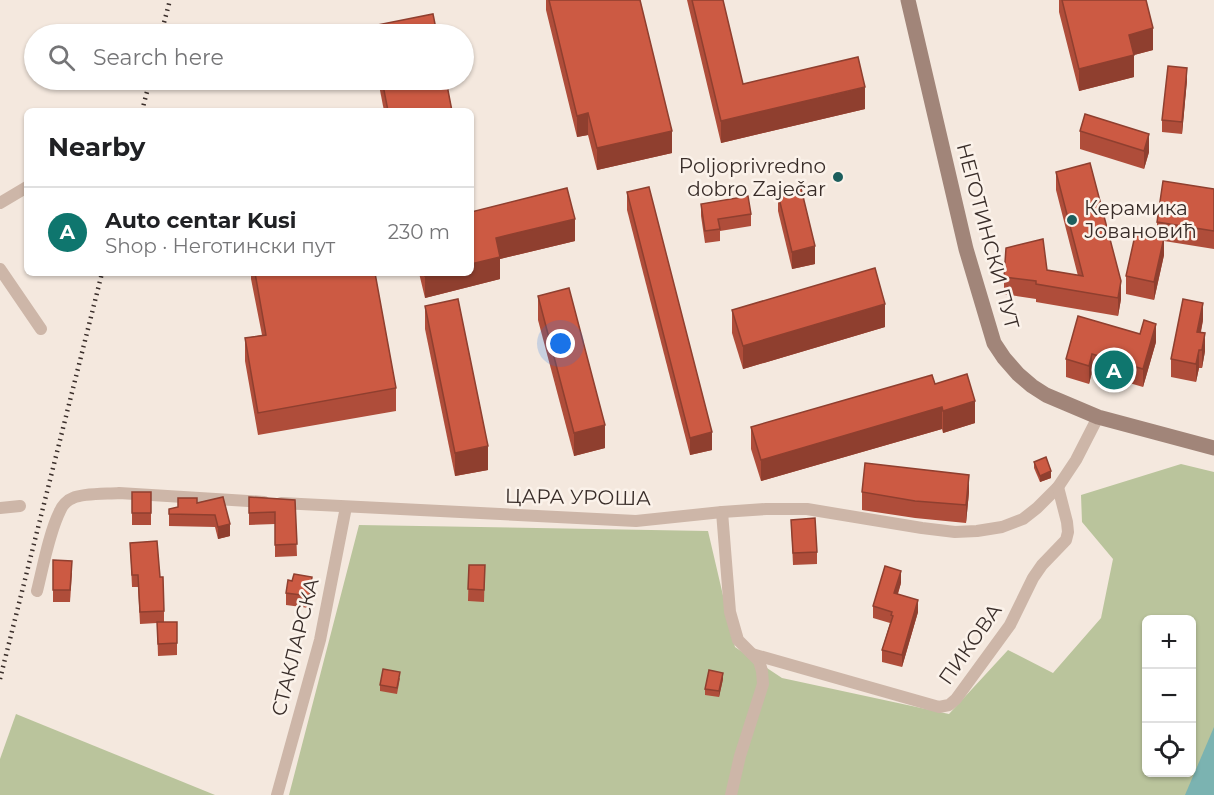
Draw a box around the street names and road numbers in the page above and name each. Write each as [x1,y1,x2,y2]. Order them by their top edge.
street label: НЕГОТИНСКИ ПУТ [952,140,1024,332]
street label: ЦАРА УРОША [505,484,651,510]
street label: СТАКЛАРСКА [266,576,324,718]
street label: ПИКОВА [933,599,1007,689]

